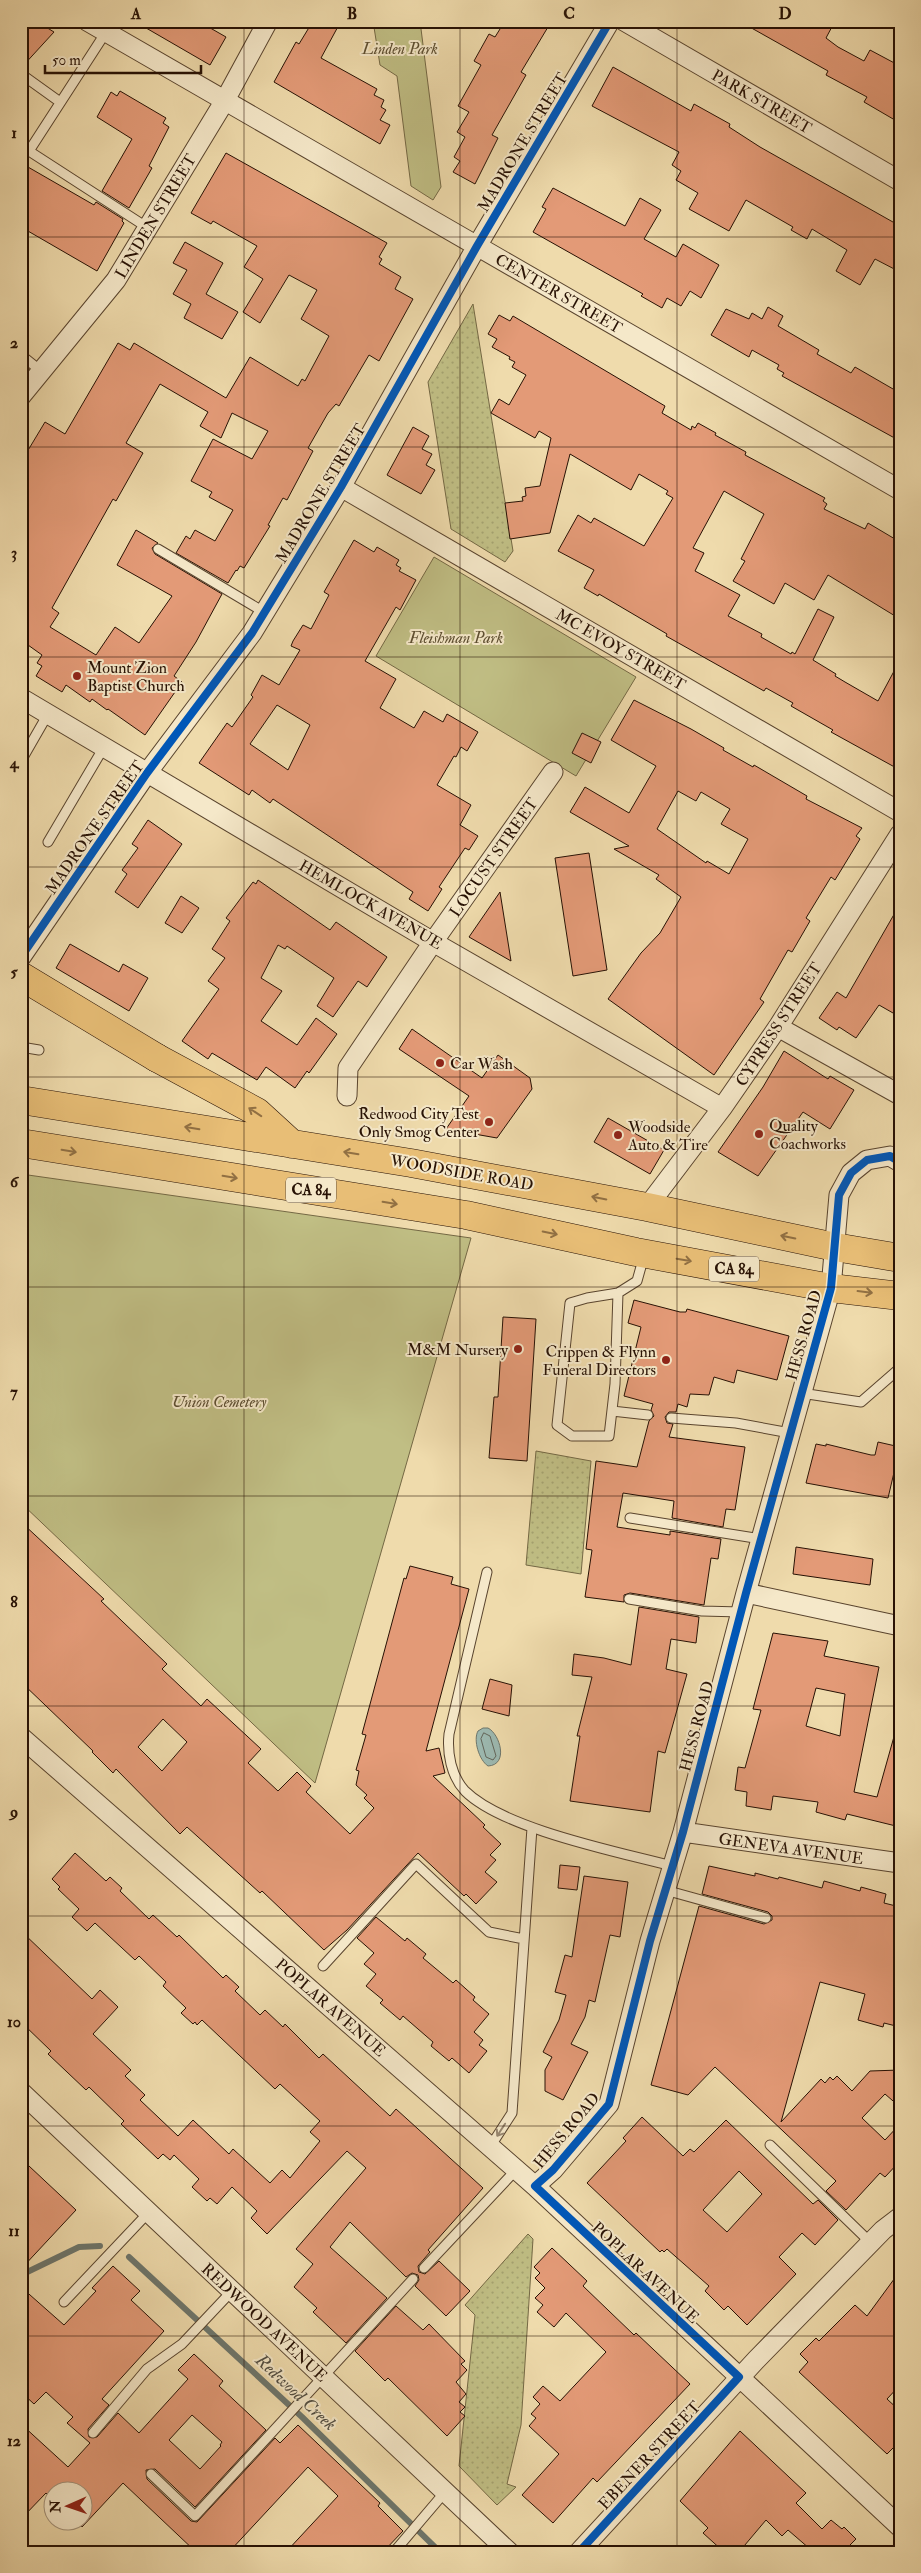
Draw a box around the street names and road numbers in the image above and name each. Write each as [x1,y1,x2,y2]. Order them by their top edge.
street label: PARK STREET [708,65,815,139]
street label: MADRONE STREET [473,69,572,216]
street label: LINDEN STREET [111,151,201,282]
street label: CENTER STREET [492,249,626,338]
street label: MADRONE STREET [271,420,370,567]
street label: MC EVOY STREET [552,604,689,695]
street label: MADRONE STREET [41,757,149,898]
street label: LOCUST STREET [445,794,543,921]
street label: HEMLOCK AVENUE [295,856,446,954]
street label: CYPRESS STREET [731,959,826,1090]
street label: WOODSIDE ROAD [388,1150,535,1195]
road number: CA 84 [286,1178,336,1202]
road number: CA 84 [709,1256,759,1282]
street label: HESS ROAD [782,1288,826,1383]
street label: HESS ROAD [675,1679,719,1774]
street label: GENEVA AVENUE [717,1829,865,1869]
street label: POPLAR AVENUE [271,1954,390,2061]
street label: HESS ROAD [529,2089,604,2173]
street label: POPLAR AVENUE [587,2218,703,2328]
street label: REDWOOD AVENUE [197,2259,332,2386]
street label: EBENER STREET [594,2397,705,2514]

